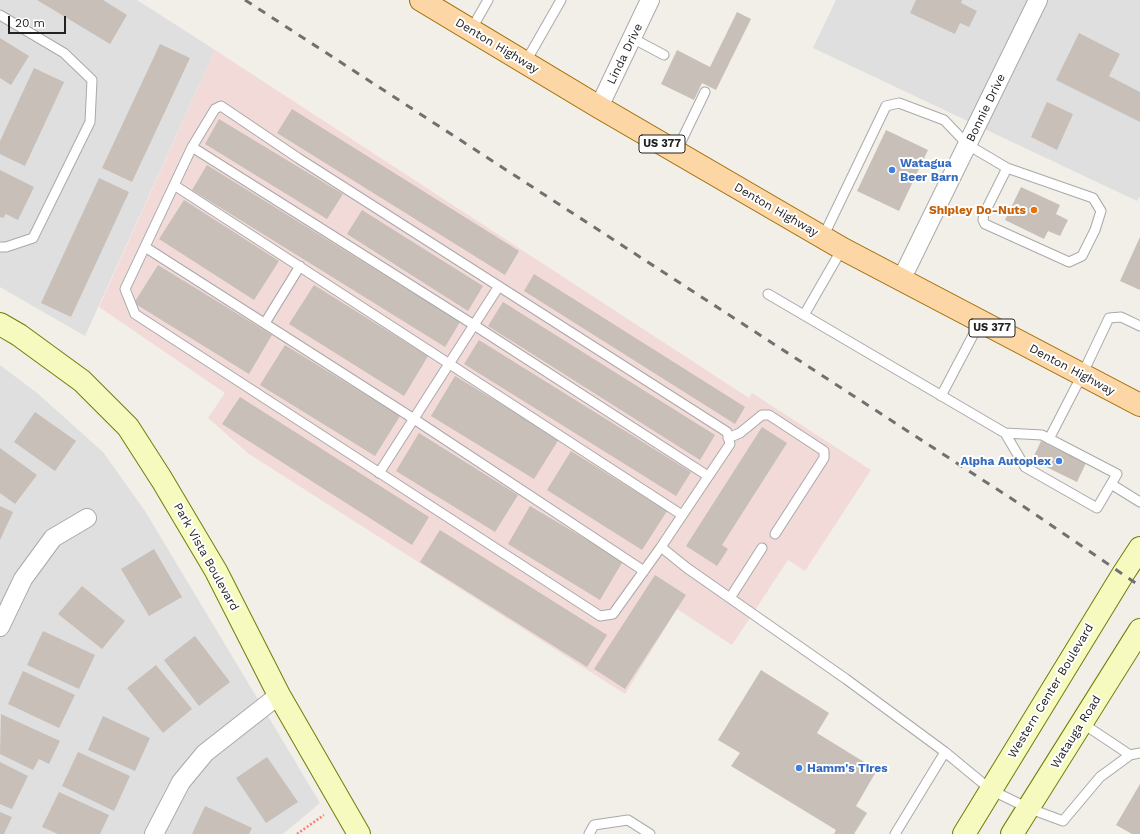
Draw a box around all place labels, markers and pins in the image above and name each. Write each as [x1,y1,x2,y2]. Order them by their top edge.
place label: Watagua Beer Barn [900,156,958,184]
marker: Watagua Beer Barn [887,165,897,175]
place label: Shipley Do-Nuts [929,203,1026,217]
marker: Shipley Do-Nuts [1029,205,1039,215]
place label: Alpha Autoplex [961,454,1051,468]
marker: Alpha Autoplex [1054,456,1064,466]
place label: Hamm's Tires [807,761,888,775]
marker: Hamm's Tires [794,763,804,773]

